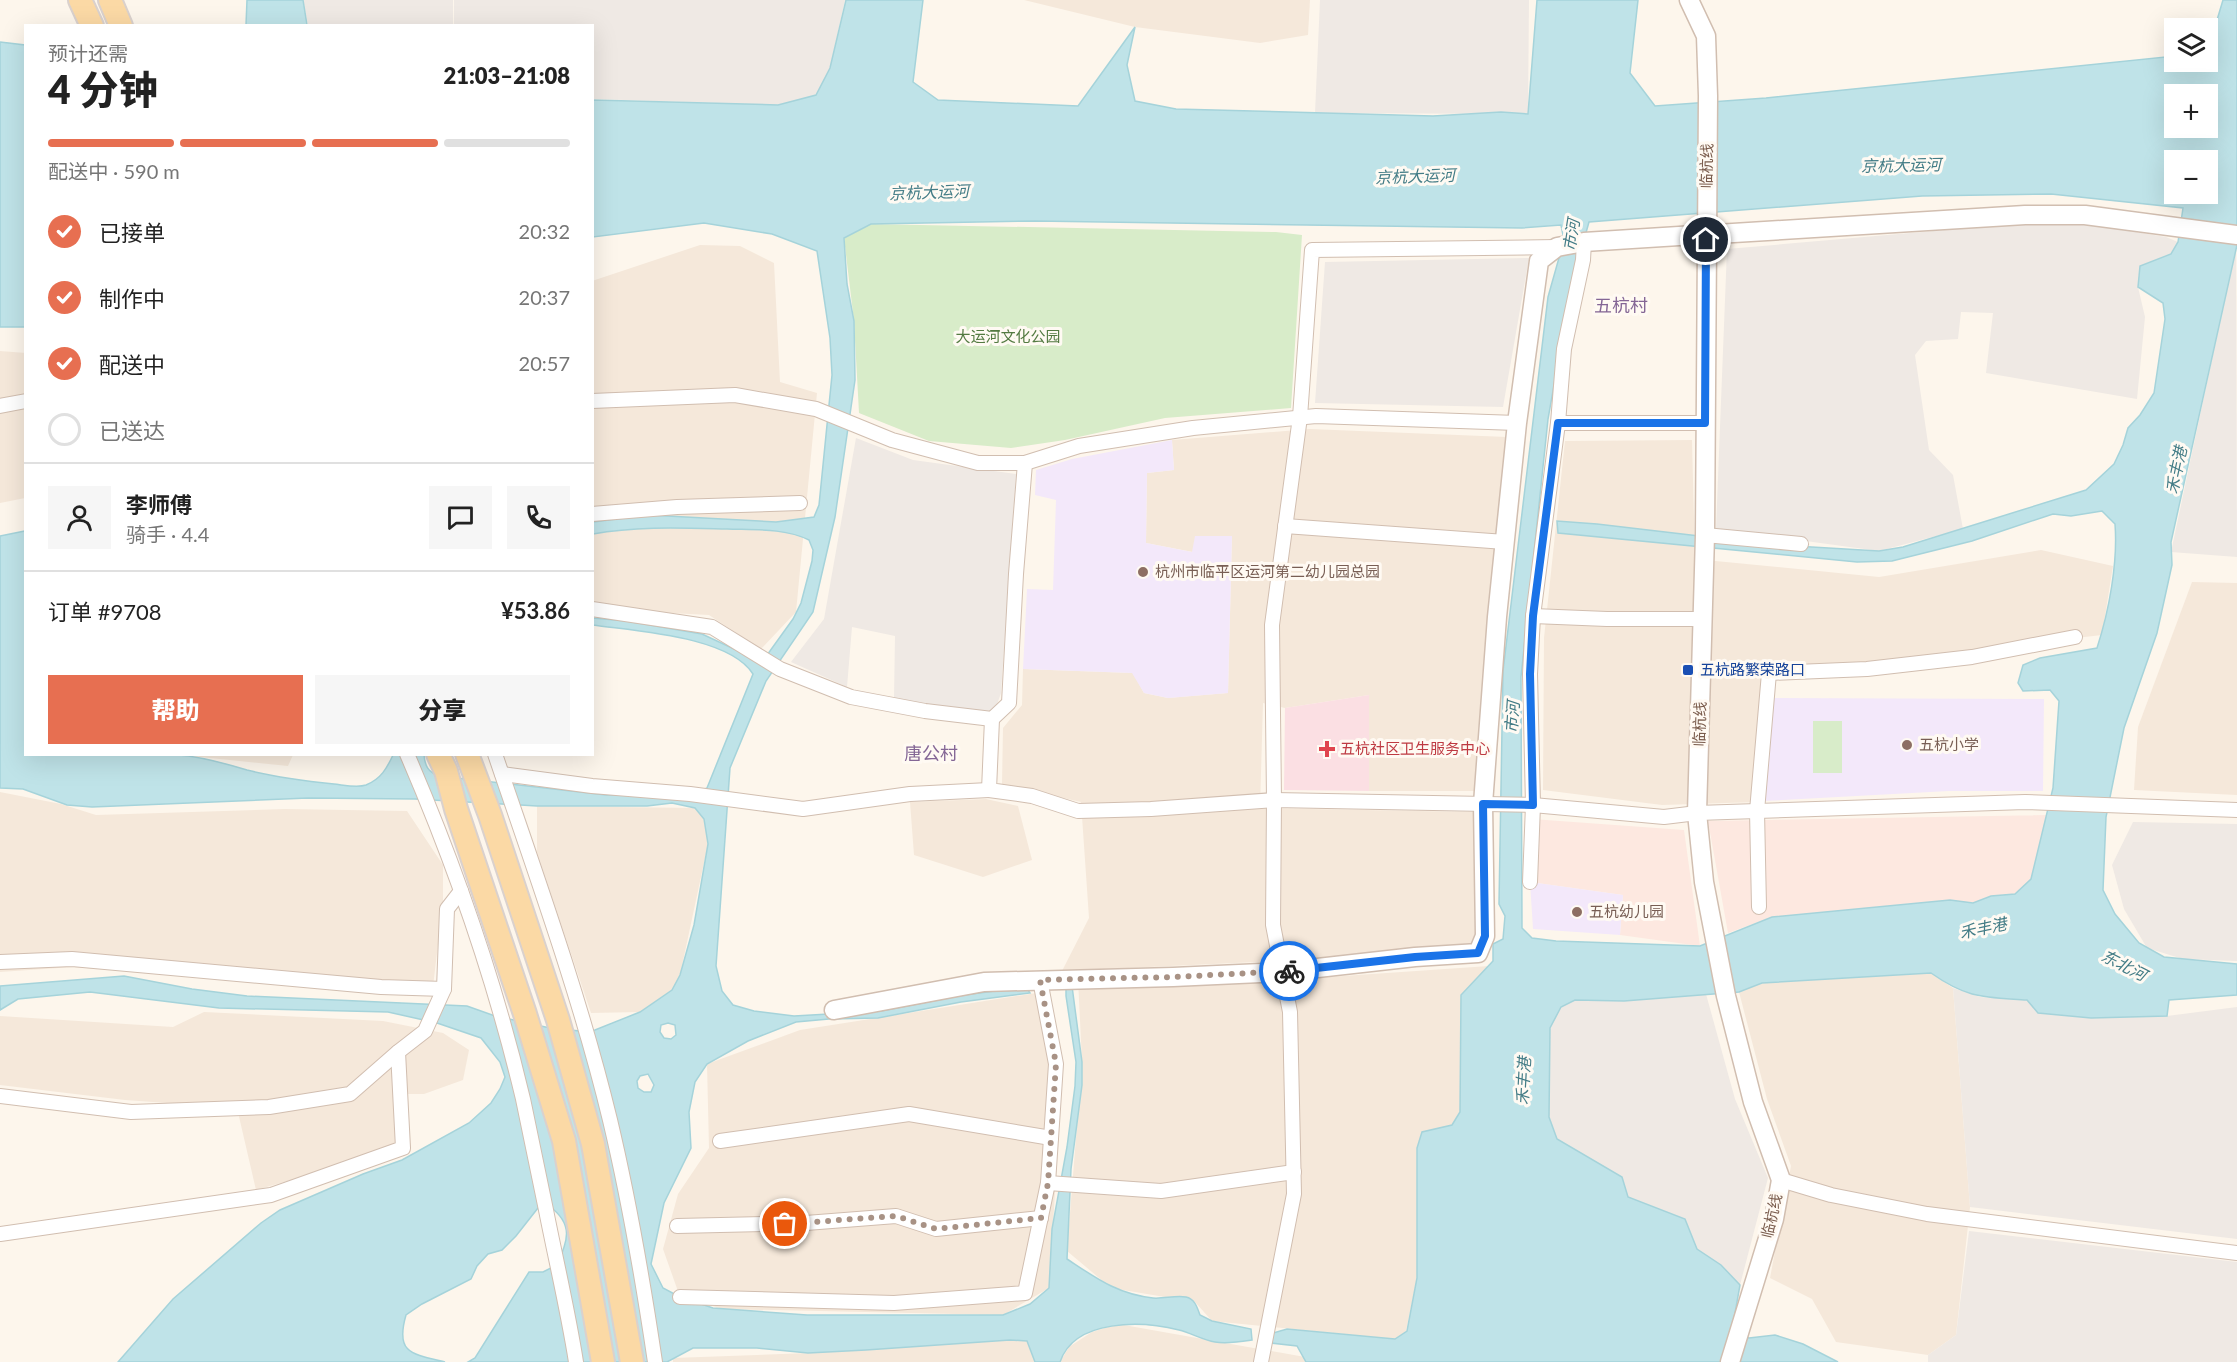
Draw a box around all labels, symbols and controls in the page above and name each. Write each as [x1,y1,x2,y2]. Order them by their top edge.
map controls [2164,18,2218,204]
button: layers [2164,18,2218,72]
text: 预计还需 [48,41,128,65]
text: 21:03–21:08 [444,62,570,89]
text: 4 分钟 [48,66,158,112]
button: + [2164,84,2218,138]
street label: 临杭线 [1697,143,1715,189]
button: − [2164,150,2218,204]
water label: 京杭大运河 [1861,154,1944,175]
text: 配送中 · 590 m [48,159,180,183]
water label: 京杭大运河 [1375,165,1458,186]
water label: 京杭大运河 [889,181,972,202]
pin [1680,214,1731,265]
icon: check [48,215,81,248]
water label: 市河 [1559,215,1583,252]
text: 已接单 [99,219,165,246]
text: 20:32 [519,219,570,243]
icon: home [1689,223,1722,256]
icon: check [48,281,81,314]
text: 制作中 [99,285,165,312]
text: 20:37 [519,285,570,309]
district label: 五杭村 [1594,294,1648,316]
park label: 大运河文化公园 [955,327,1061,345]
icon: check [48,347,81,380]
text: 配送中 [99,351,165,378]
text: 20:57 [519,351,570,375]
text: 已送达 [99,417,165,444]
water label: 禾丰港 [2161,442,2190,495]
button: person [48,486,111,549]
button: chat [429,486,492,549]
button: phone [507,486,570,549]
text: 李师傅 [126,491,192,518]
text: 骑手 · 4.4 [126,522,209,546]
place label: 杭州市临平区运河第二幼儿园总园 [1155,562,1380,580]
marker: 杭州市临平区运河第二幼儿园总园 [1136,565,1150,579]
text: ¥53.86 [501,597,570,624]
text: 订单 #9708 [48,598,161,625]
place label: 五杭路繁荣路口 [1700,660,1805,678]
marker: 五杭路繁荣路口 [1681,663,1695,677]
button: 帮助 [48,675,303,744]
button: 分享 [315,675,570,744]
water label: 市河 [1501,697,1522,734]
street label: 临杭线 [1689,701,1709,747]
place label: 五杭小学 [1919,735,1979,753]
marker: 五杭小学 [1900,738,1914,752]
place label: 五杭社区卫生服务中心 [1340,739,1490,757]
marker: 五杭社区卫生服务中心 [1318,740,1336,758]
district label: 唐公村 [904,742,958,764]
place label: 五杭幼儿园 [1589,902,1664,920]
marker: 五杭幼儿园 [1570,905,1584,919]
water label: 禾丰港 [1957,913,2010,942]
courier [1259,941,1319,1001]
water label: 东北河 [2099,945,2153,985]
icon: bike [1273,955,1306,988]
water label: 禾丰港 [1512,1055,1533,1105]
street label: 临杭线 [1757,1192,1785,1240]
pin [759,1198,810,1249]
icon: bag [768,1207,801,1240]

